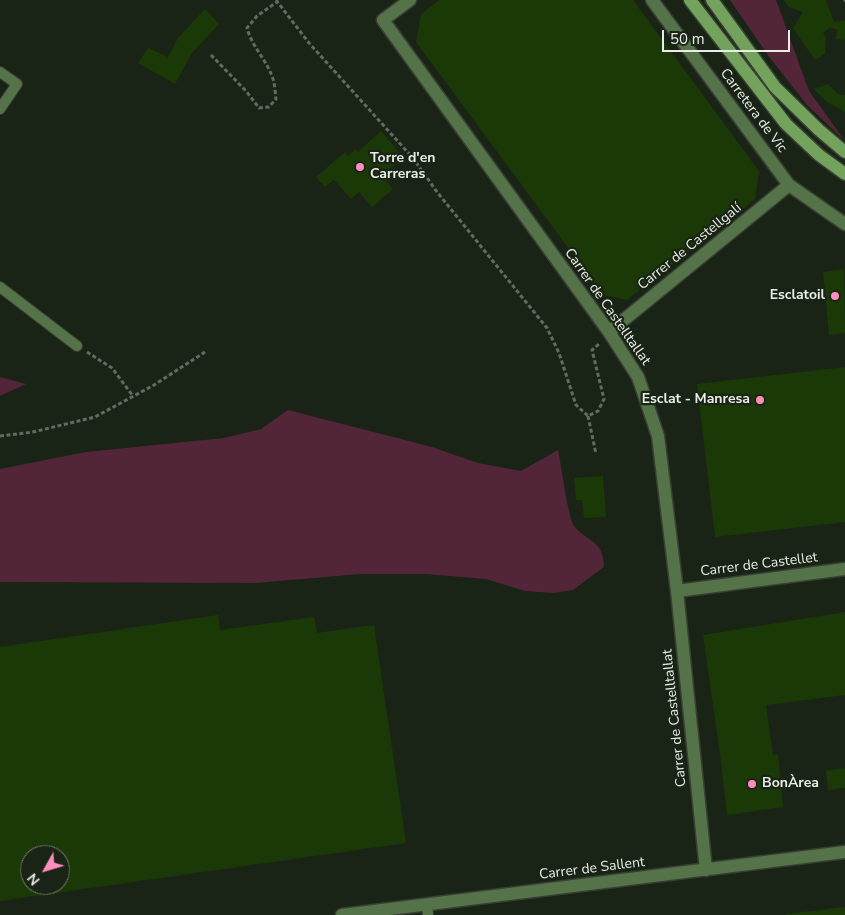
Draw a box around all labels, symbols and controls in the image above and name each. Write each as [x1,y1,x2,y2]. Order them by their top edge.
scale bar [665,20,792,52]
text: 50 m [670,29,705,49]
street label: Carretera de Vic [716,66,790,156]
place label: Torre d'en Carreras [370,151,435,184]
marker: Torre d'en Carreras [354,161,366,173]
street label: Carrer de Castellgalí [635,200,745,294]
street label: Carrer de Castelltallat [560,245,654,369]
place label: Esclatoil [770,288,825,304]
marker: Esclatoil [829,290,841,302]
place label: Esclat - Manresa [642,392,750,408]
marker: Esclat - Manresa [754,394,766,406]
street label: Carrer de Castellet [699,549,819,581]
street label: Carrer de Castelltallat [659,648,691,788]
place label: BonÀrea [762,776,819,792]
marker: BonÀrea [746,778,758,790]
north arrow [20,845,70,895]
street label: Carrer de Sallent [538,854,646,884]
text: N [23,869,44,889]

